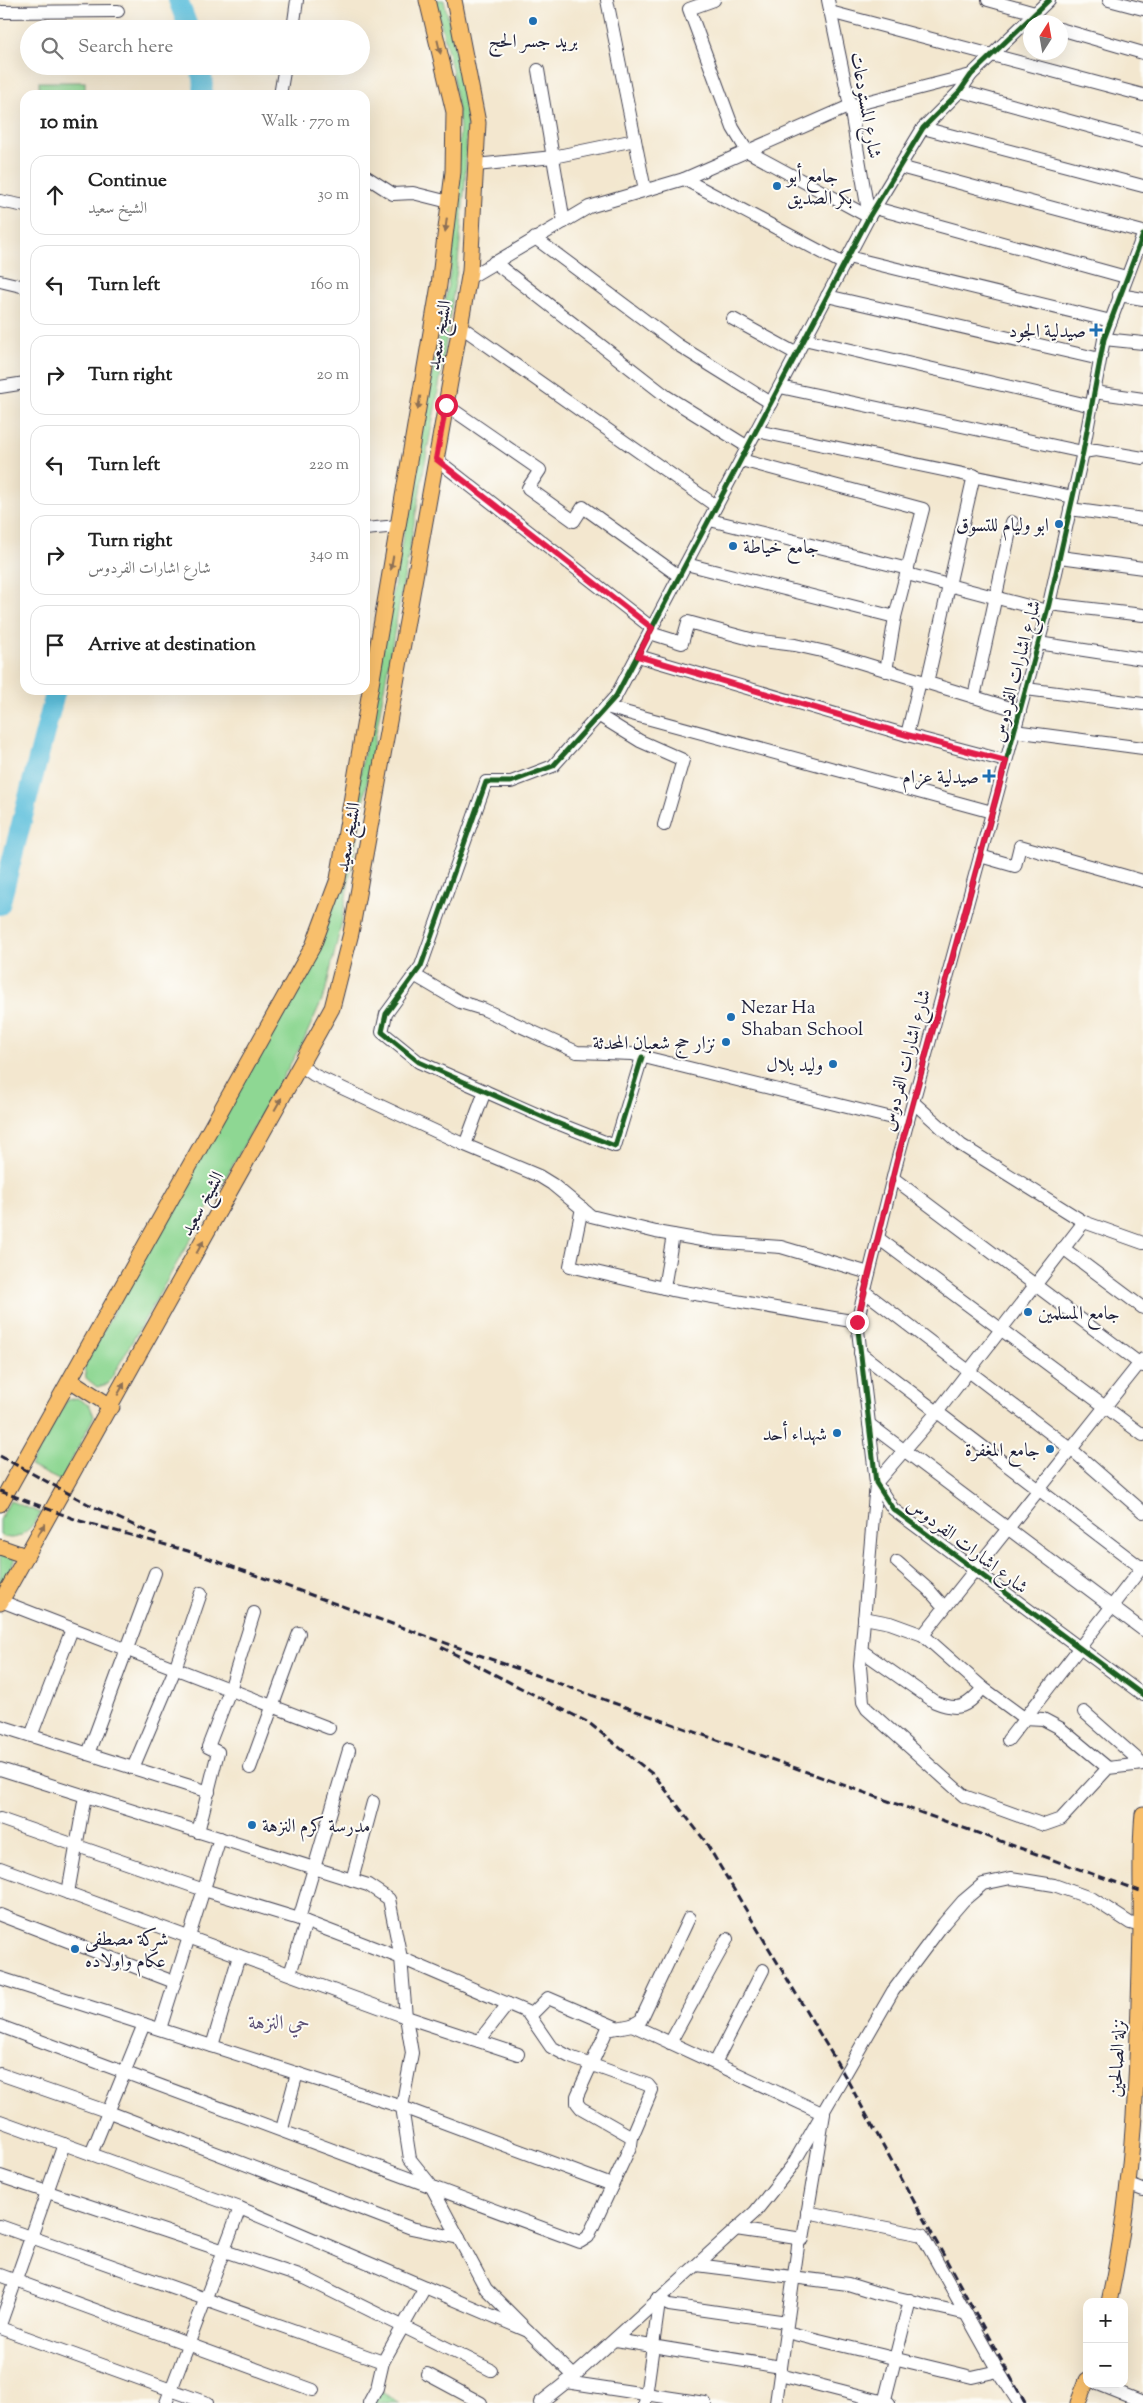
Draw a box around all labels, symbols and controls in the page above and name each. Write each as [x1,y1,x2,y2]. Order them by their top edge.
marker: بريد جسر الحج [527,15,539,27]
north arrow [1023,15,1068,60]
search box [20,20,370,75]
place label: بريد جسر الحج [488,29,578,58]
icon: search [38,34,66,62]
text: Search here [78,34,173,61]
one-way arrow [435,40,443,55]
street label: شارع المستودعات [842,50,887,161]
text: 10 min [40,108,98,138]
text: Walk · 770 m [261,111,350,134]
place label: جامع أبو بكر الصديق [785,163,852,213]
text: Continue [88,168,167,195]
marker: جامع أبو بكر الصديق [771,180,783,192]
icon: ahead [41,181,69,209]
text: 30 m [318,184,349,207]
text: الشيخ سعيد [88,198,147,221]
one-way arrow [442,218,450,234]
icon: left [41,271,69,299]
text: Turn left [88,272,160,299]
text: 160 m [311,274,349,297]
street label: الشيخ سعيد [421,298,462,373]
place label: صيدلية الجود [1009,319,1086,346]
marker: صيدلية الجود [1090,324,1102,336]
icon: right [41,361,69,389]
text: Turn right [88,362,172,389]
text: 20 m [316,364,349,387]
route start [435,394,458,417]
one-way arrow [415,395,423,411]
icon: left [41,451,69,479]
text: Turn left [88,452,160,479]
text: 220 m [309,454,349,477]
place label: ابو وليام للتسوق [956,513,1049,541]
marker: ابو وليام للتسوق [1053,518,1065,530]
text: Turn right [88,528,172,555]
place label: جامع خياطة [743,535,819,564]
marker: جامع خياطة [727,540,739,552]
icon: right [41,541,69,569]
text: 340 m [310,544,349,567]
one-way arrow [387,556,395,572]
text: شارع اشارات الفردوس [88,558,211,581]
street label: شارع اشارات الفردوس [986,598,1049,746]
icon: arrive [41,631,69,659]
text: Arrive at destination [88,632,256,659]
place label: صيدلية عزام [902,765,979,793]
marker: صيدلية عزام [983,770,995,782]
street label: الشيخ سعيد [330,800,371,875]
street label: شارع اشارات الفردوس [876,987,939,1135]
place label: Nezar Ha Shaban School [741,995,863,1044]
marker: Nezar Ha Shaban School [725,1011,737,1023]
place label: نزار حج شعبان المحدثة [592,1031,716,1059]
marker: نزار حج شعبان المحدثة [720,1036,732,1048]
place label: وليد بلال [766,1053,823,1080]
marker: وليد بلال [827,1058,839,1070]
one-way arrow [274,1098,283,1111]
street label: الشيخ سعيد [174,1167,234,1243]
one-way arrow [196,1239,204,1254]
place label: جامع المسلمين [1038,1301,1120,1330]
marker: جامع المسلمين [1022,1306,1034,1318]
route end [846,1311,869,1334]
one-way arrow [117,1382,126,1396]
place label: شهداء أحد [762,1421,827,1449]
marker: شهداء أحد [831,1427,843,1439]
place label: جامع المغفرة [965,1438,1040,1467]
marker: جامع المغفرة [1044,1443,1056,1455]
street label: شارع اشارات الفردوس [900,1492,1033,1602]
one-way arrow [37,1523,45,1538]
place label: مدرسة كرم النزهة [262,1814,370,1842]
marker: مدرسة كرم النزهة [246,1819,258,1831]
place label: شركة مصطفى عكام واولاده [85,1927,168,1977]
marker: شركة مصطفى عكام واولاده [69,1943,81,1955]
district label: حي النزهة [248,2010,310,2039]
street label: نزلة الصالحين [1103,2018,1134,2098]
map controls [1083,2298,1128,2388]
button: + [1083,2298,1128,2343]
button: − [1083,2343,1128,2388]

